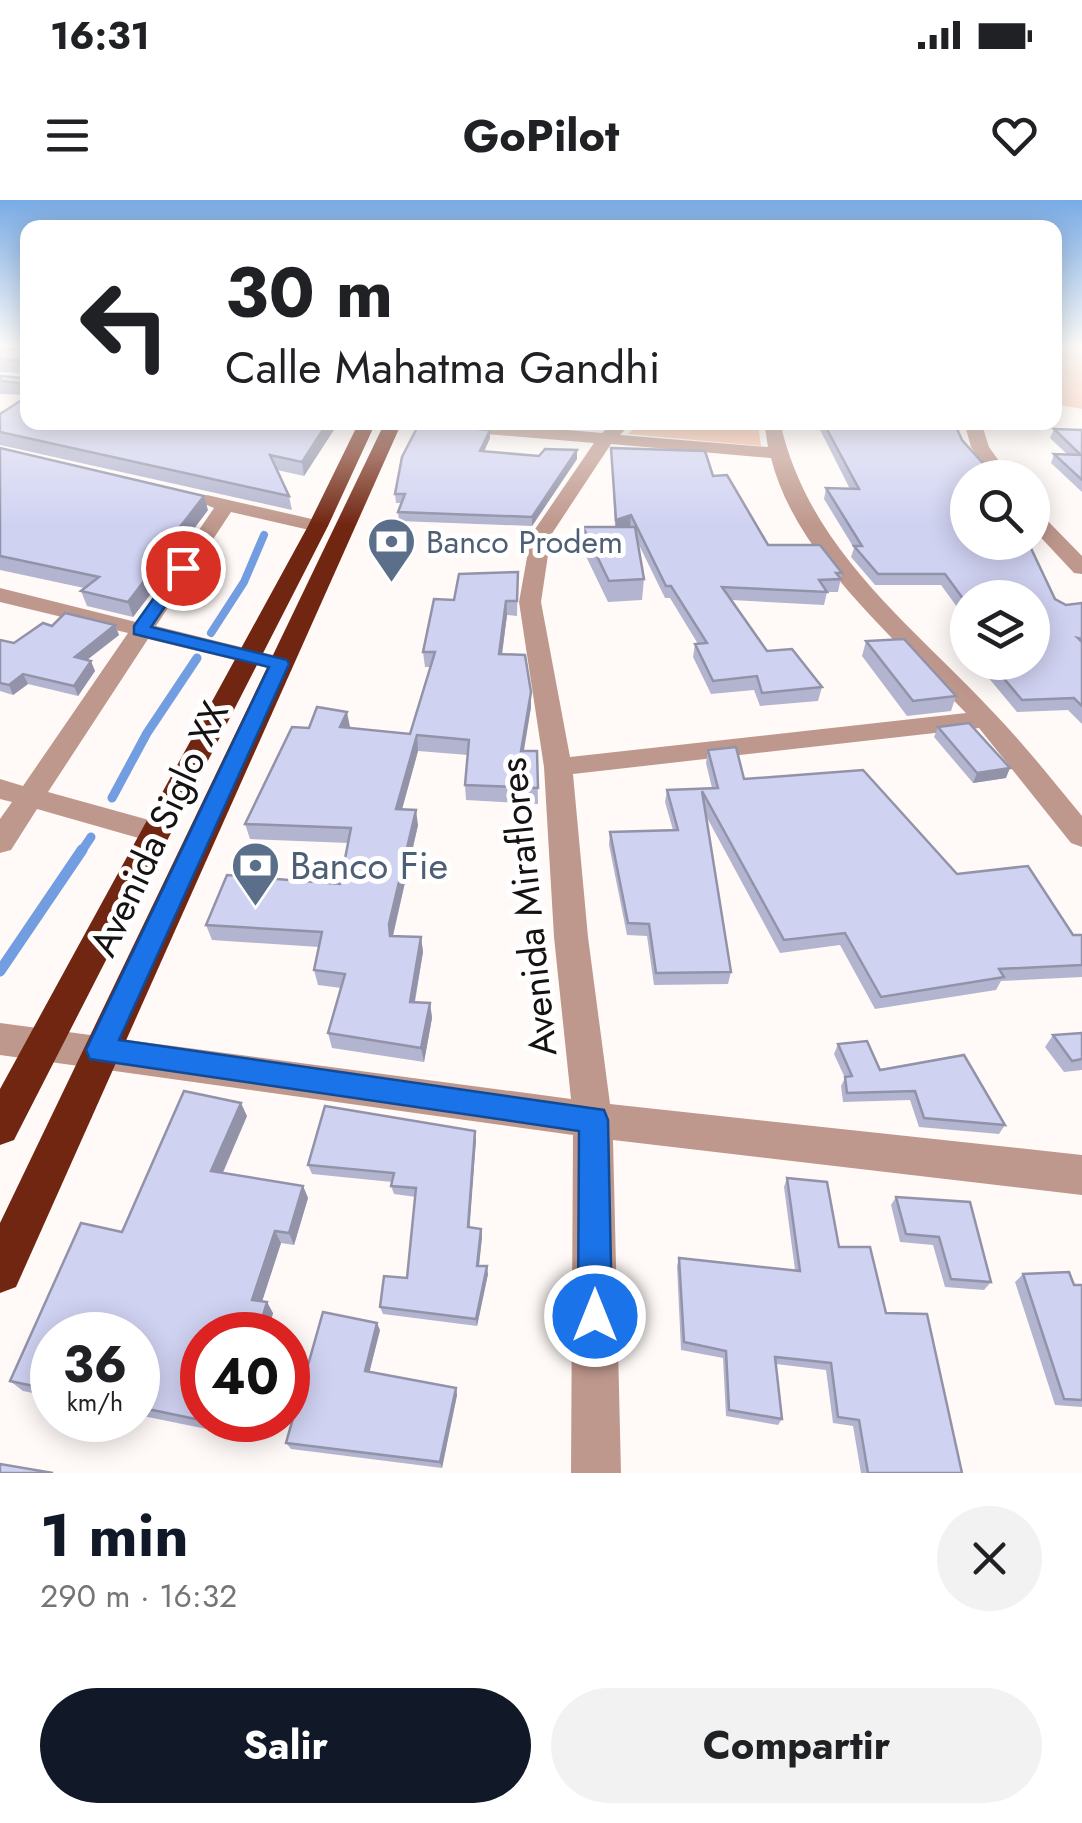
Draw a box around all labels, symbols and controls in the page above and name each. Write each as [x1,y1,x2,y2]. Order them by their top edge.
text: 16:31 [50,8,150,63]
text: GoPilot [463,103,619,168]
icon: menu [40,108,95,163]
icon: heart [987,108,1042,163]
text: 30 m [225,242,393,343]
icon: left [60,260,190,390]
text: Calle Mahatma Gandhi [225,335,660,400]
map controls [950,460,1050,680]
button: search [950,460,1050,560]
bank icon: Banco Prodem [365,516,417,584]
place label: Banco Prodem [426,519,623,565]
pin [141,526,226,611]
icon: arrive [156,541,211,596]
button: layers [950,580,1050,680]
street label: Avenida Siglo XX [75,692,242,965]
street label: Avenida Miraflores [484,755,571,1059]
place label: Banco Fie [290,838,448,893]
bank icon: Banco Fie [229,840,281,908]
position arrow [543,1264,647,1368]
speed limit sign: 40 [180,1312,310,1442]
text: 36 [63,1328,127,1401]
text: km/h [67,1384,123,1420]
text: 1 min [40,1492,189,1579]
button: close [937,1506,1042,1611]
text: 290 m · 16:32 [40,1573,237,1619]
button: Salir [40,1688,531,1803]
button: Compartir [551,1688,1042,1803]

